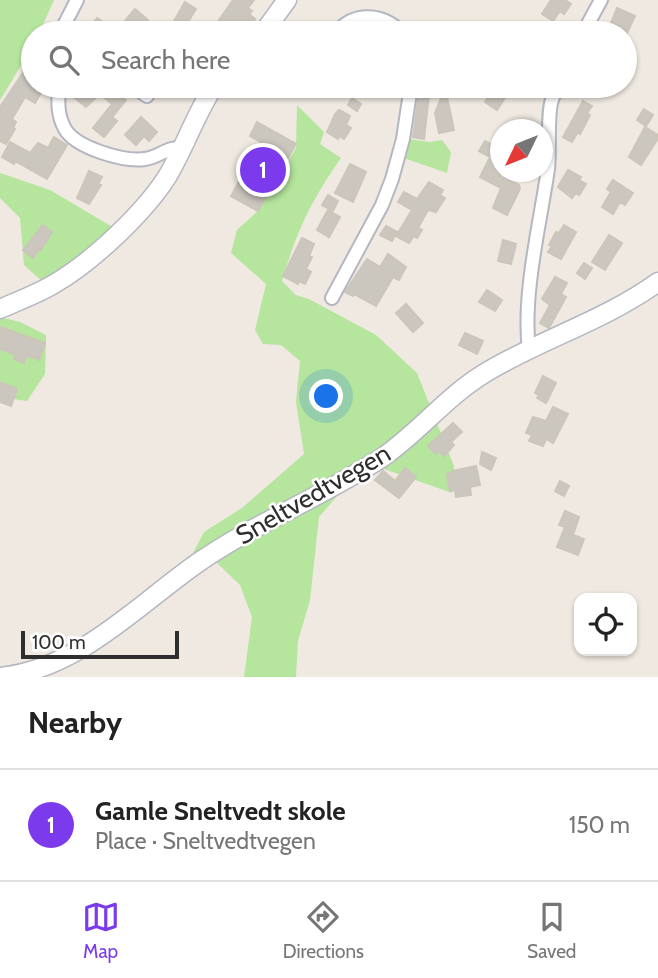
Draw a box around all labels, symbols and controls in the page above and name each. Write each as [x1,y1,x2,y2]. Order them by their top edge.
search box [21,21,637,98]
icon: search [45,41,83,79]
text: Search here [101,44,230,76]
north arrow [490,119,553,182]
pin: 1 [240,144,286,196]
your location [309,379,343,413]
street label: Sneltvedtvegen [230,437,396,551]
map controls [574,593,637,656]
button: locate [574,593,637,656]
scale bar [21,628,178,660]
text: 100 m [32,631,86,654]
text: Nearby [28,704,122,741]
text: Gamle Sneltvedt skole [95,795,346,827]
text: 1 [47,811,55,839]
text: 150 m [569,811,630,839]
text: Place · Sneltvedtvegen [95,827,316,855]
tab: Map [82,898,120,963]
tab: Directions [283,898,364,963]
tab: Saved [527,898,576,963]

